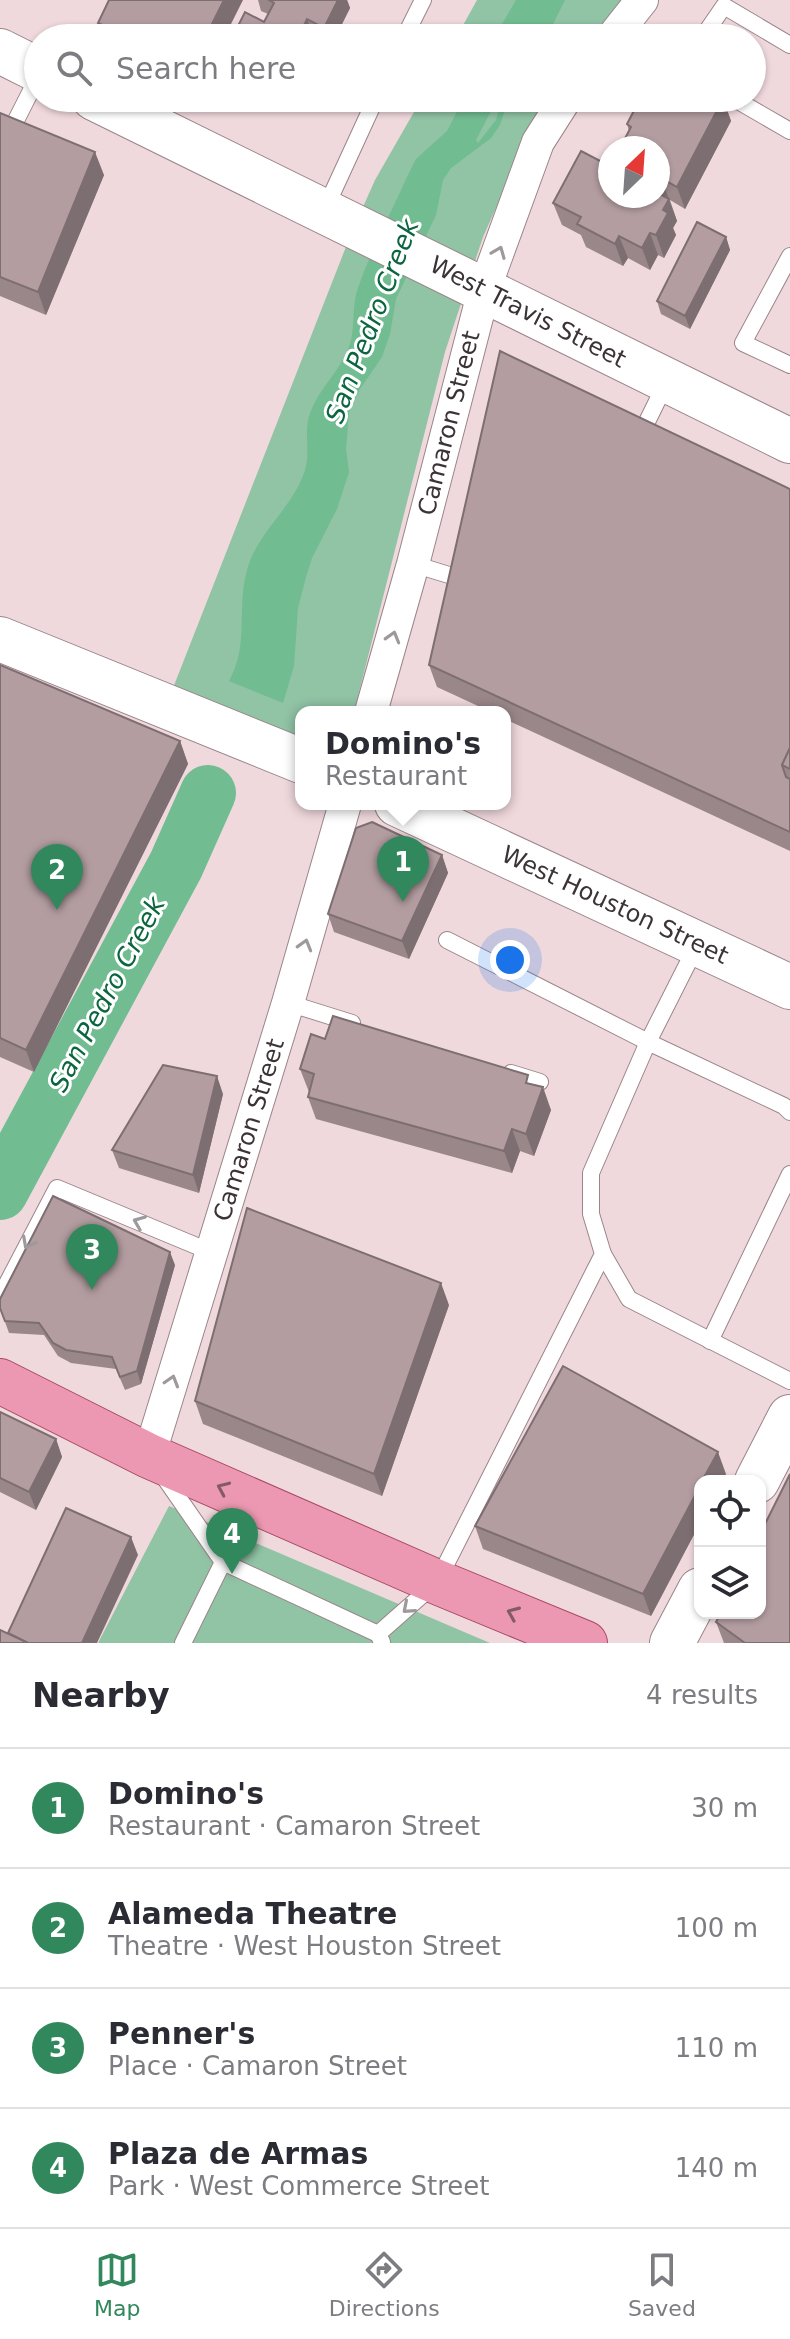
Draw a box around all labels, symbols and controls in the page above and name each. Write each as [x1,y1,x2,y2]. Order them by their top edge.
search box [24,24,766,112]
icon: search [52,46,96,90]
text: Search here [116,51,296,86]
north arrow [598,136,670,208]
water label: San Pedro Creek [319,214,425,427]
one-way arrow [489,246,506,260]
street label: West Travis Street [425,250,631,374]
street label: Camaron Street [413,328,485,518]
one-way arrow [384,631,400,645]
popup [295,706,511,810]
text: Domino's [325,726,481,761]
text: Restaurant [325,761,467,791]
pin: 1 [377,836,429,902]
street label: West Houston Street [497,840,733,970]
pin: 2 [31,844,83,910]
water label: San Pedro Creek [43,891,171,1096]
one-way arrow [296,938,312,952]
your location [490,940,530,980]
street label: Camaron Street [208,1035,290,1225]
one-way arrow [133,1216,147,1232]
pin: 3 [66,1224,118,1290]
one-way arrow [23,1234,38,1249]
one-way arrow [163,1375,179,1388]
map controls [694,1475,766,1619]
button: locate [694,1475,766,1547]
one-way arrow [216,1481,231,1497]
pin: 4 [206,1508,258,1574]
button: layers [694,1547,766,1619]
one-way arrow [402,1598,417,1613]
one-way arrow [507,1606,521,1623]
text: Nearby [32,1675,170,1715]
text: 4 results [646,1680,758,1710]
text: Domino's [108,1776,264,1811]
text: 1 [49,1793,67,1823]
text: 30 m [691,1793,758,1823]
text: Restaurant · Camaron Street [108,1811,480,1841]
text: Alameda Theatre [108,1896,397,1931]
text: 2 [49,1913,67,1943]
text: 100 m [675,1913,758,1943]
text: Theatre · West Houston Street [108,1931,501,1961]
text: Penner's [108,2016,255,2051]
text: 3 [49,2033,67,2063]
text: 110 m [675,2033,758,2063]
text: Place · Camaron Street [108,2051,407,2081]
text: Plaza de Armas [108,2136,368,2171]
text: 4 [49,2153,67,2183]
text: 140 m [675,2153,758,2183]
text: Park · West Commerce Street [108,2171,490,2201]
tab: Map [94,2248,141,2321]
tab: Directions [329,2248,440,2321]
tab: Saved [628,2248,696,2321]

